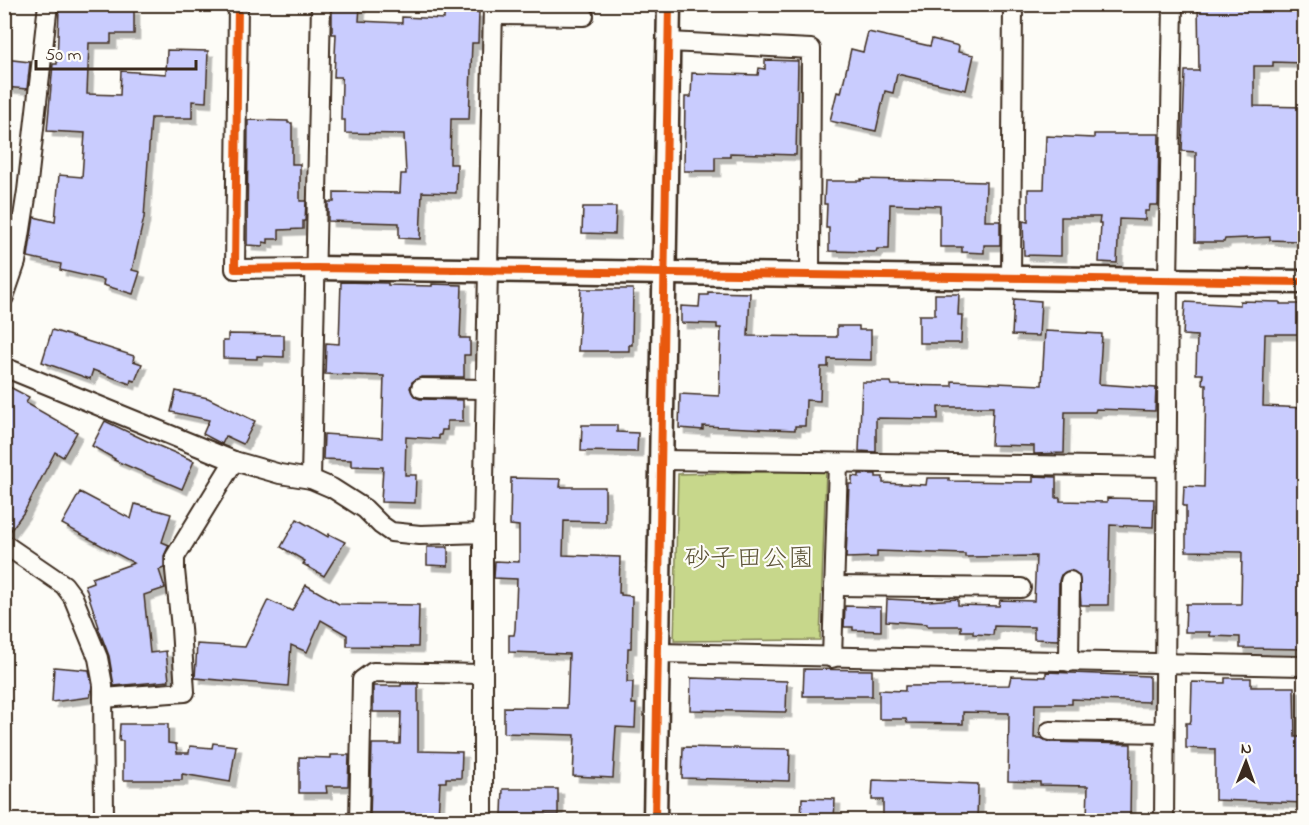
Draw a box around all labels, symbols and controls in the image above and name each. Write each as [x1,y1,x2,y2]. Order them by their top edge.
scale bar [36,33,196,71]
text: 50 m [45,43,82,69]
park label: 砂子田公園 [684,541,814,579]
north arrow [1216,732,1276,792]
text: N [1241,737,1252,761]

